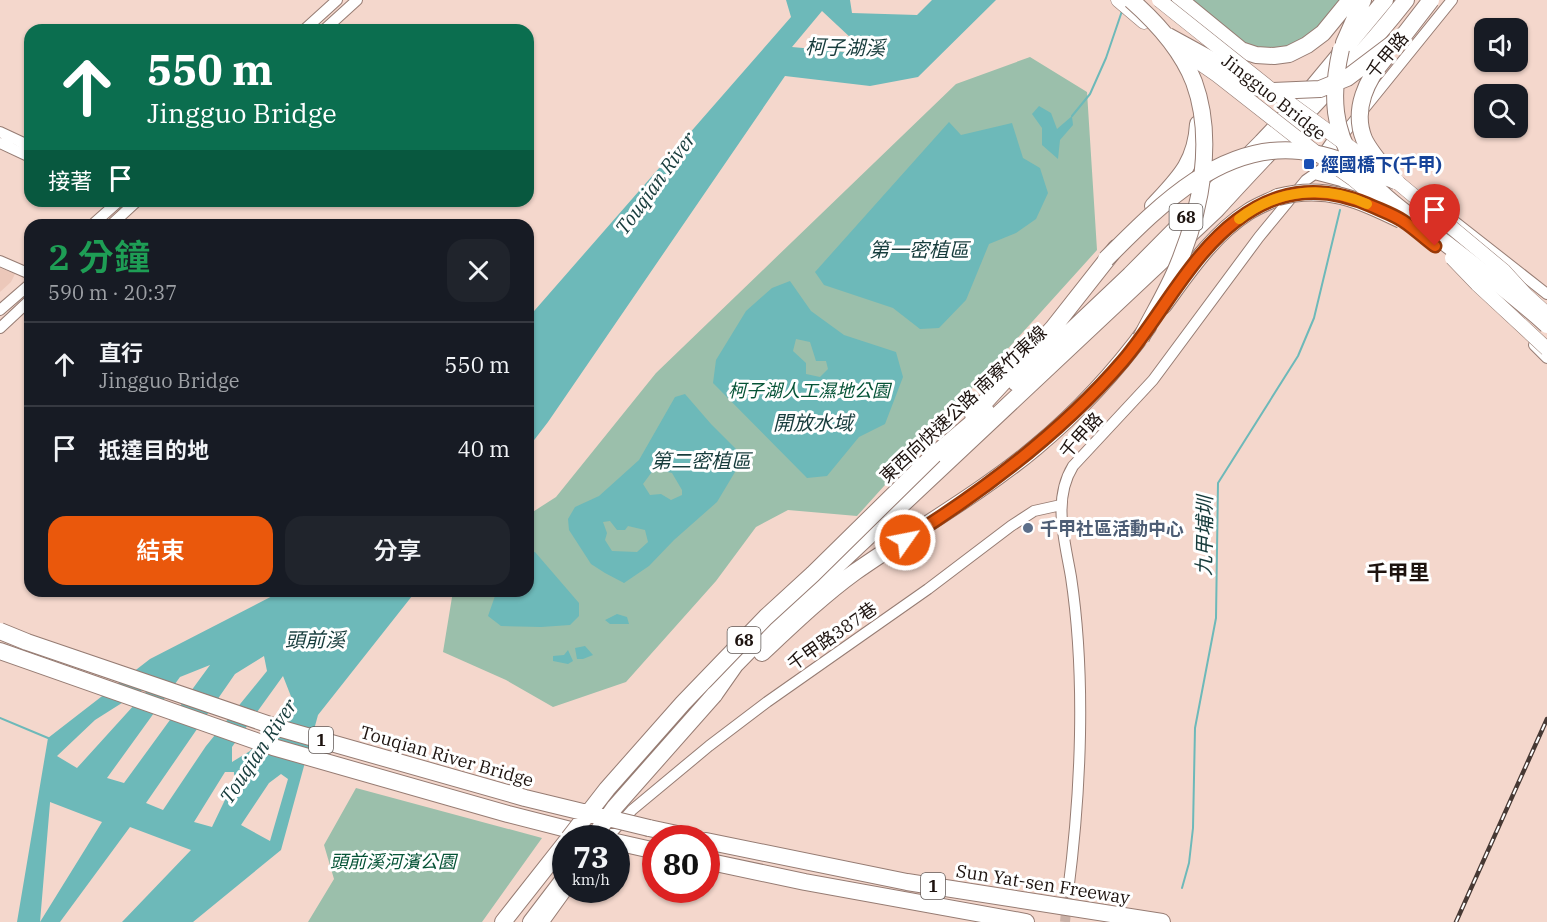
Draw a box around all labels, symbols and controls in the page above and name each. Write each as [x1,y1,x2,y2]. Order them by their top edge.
map controls [1474,18,1528,138]
button: sound [1474,18,1528,72]
street label: 千甲路 [1361,27,1413,83]
water label: 柯子湖溪 [805,33,888,61]
text: 550 m [147,42,273,97]
icon: ahead [48,48,126,126]
street label: Jingguo Bridge [1217,49,1331,145]
button: search [1474,84,1528,138]
text: Jingguo Bridge [147,95,337,130]
water label: Touqian River [609,125,702,240]
place label: 經國橋下(千甲) [1321,153,1442,176]
marker: 經國橋下(千甲) [1302,157,1316,171]
icon: arrive [104,162,137,195]
text: 接著 [48,166,92,195]
pin [1409,184,1460,246]
icon: arrive [1418,193,1451,226]
road number: 68 [1170,204,1202,230]
text: 2 分鐘 [48,233,150,280]
water label: 第一密植區 [869,236,972,263]
button: close [447,239,510,302]
text: 590 m · 20:37 [48,279,177,306]
street label: 東西向快速公路 南寮竹東線 [875,321,1051,487]
text: 直行 [99,338,143,367]
icon: ahead [48,348,81,381]
text: 550 m [444,350,510,379]
text: Jingguo Bridge [99,367,239,394]
park label: 柯子湖人工濕地公園 [728,379,893,402]
street label: 千甲路 [1054,407,1108,463]
water label: 開放水域 [773,409,856,436]
icon: arrive [48,432,81,465]
text: 40 m [458,434,510,463]
text: 抵達目的地 [99,435,209,464]
water label: 第二密植區 [651,447,754,474]
water label: 九甲埔圳 [1190,493,1218,576]
position arrow [873,508,937,572]
button: 結束 [48,516,273,585]
button: 分享 [285,516,510,585]
place label: 千甲社區活動中心 [1040,517,1184,540]
marker: 千甲社區活動中心 [1021,521,1035,535]
district label: 千甲里 [1367,558,1430,586]
street label: 千甲路387巷 [783,597,881,675]
water label: 頭前溪 [285,626,348,653]
road number: 68 [728,627,760,653]
water label: Touqian River [213,692,304,809]
street label: Touqian River Bridge [358,720,536,792]
road number: 1 [309,727,333,753]
speed limit sign: 80 [642,825,720,903]
text: 73 [573,837,609,876]
park label: 頭前溪河濱公園 [330,850,459,873]
street label: Sun Yat-sen Freeway [954,859,1132,909]
text: km/h [572,870,610,889]
road number: 1 [921,873,945,899]

